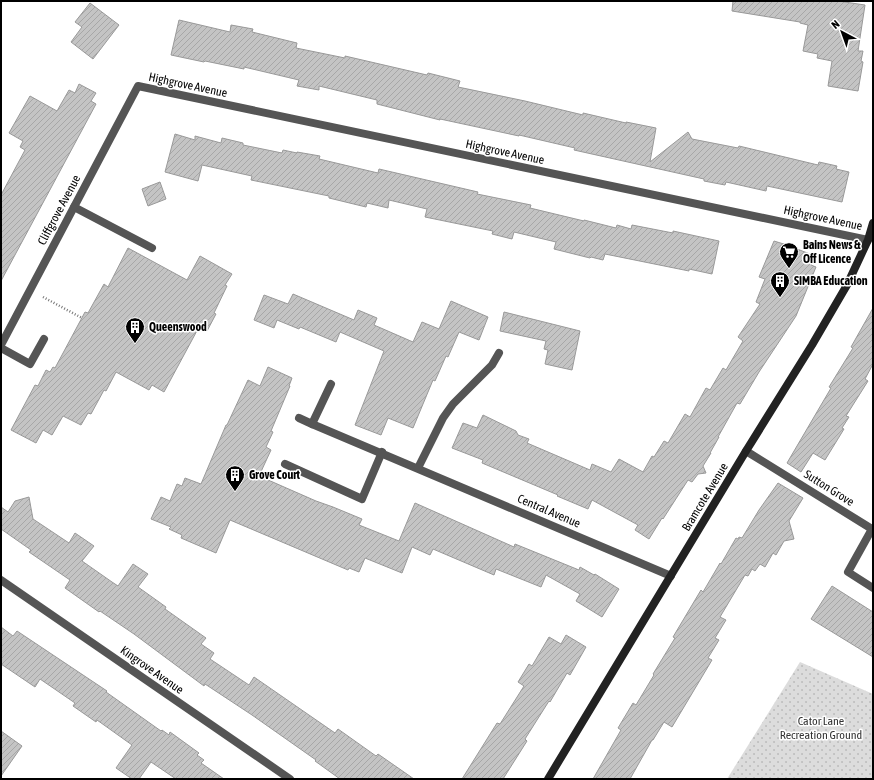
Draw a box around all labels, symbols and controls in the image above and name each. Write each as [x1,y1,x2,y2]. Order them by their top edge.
north arrow [822,12,862,52]
text: N [829,18,842,31]
street label: Highgrove Avenue [147,70,229,100]
street label: Highgrove Avenue [464,137,546,167]
street label: Cliffgrove Avenue [35,173,83,247]
street label: Highgrove Avenue [782,203,864,233]
place label: Bains News & Off Licence [803,238,861,266]
supermarket icon: Bains News & Off Licence [778,241,800,269]
building icon: SIMBA Education [769,270,791,298]
place label: SIMBA Education [794,274,868,288]
building icon: Queenswood [124,316,146,344]
place label: Queenswood [149,320,207,334]
street label: Bramcote Avenue [679,460,731,534]
building icon: Grove Court [224,464,246,492]
street label: Sutton Grove [801,467,857,509]
place label: Grove Court [249,468,301,482]
street label: Central Avenue [515,491,583,531]
street label: Kingrove Avenue [118,643,186,697]
park label: Cator Lane Recreation Ground [780,714,862,742]

